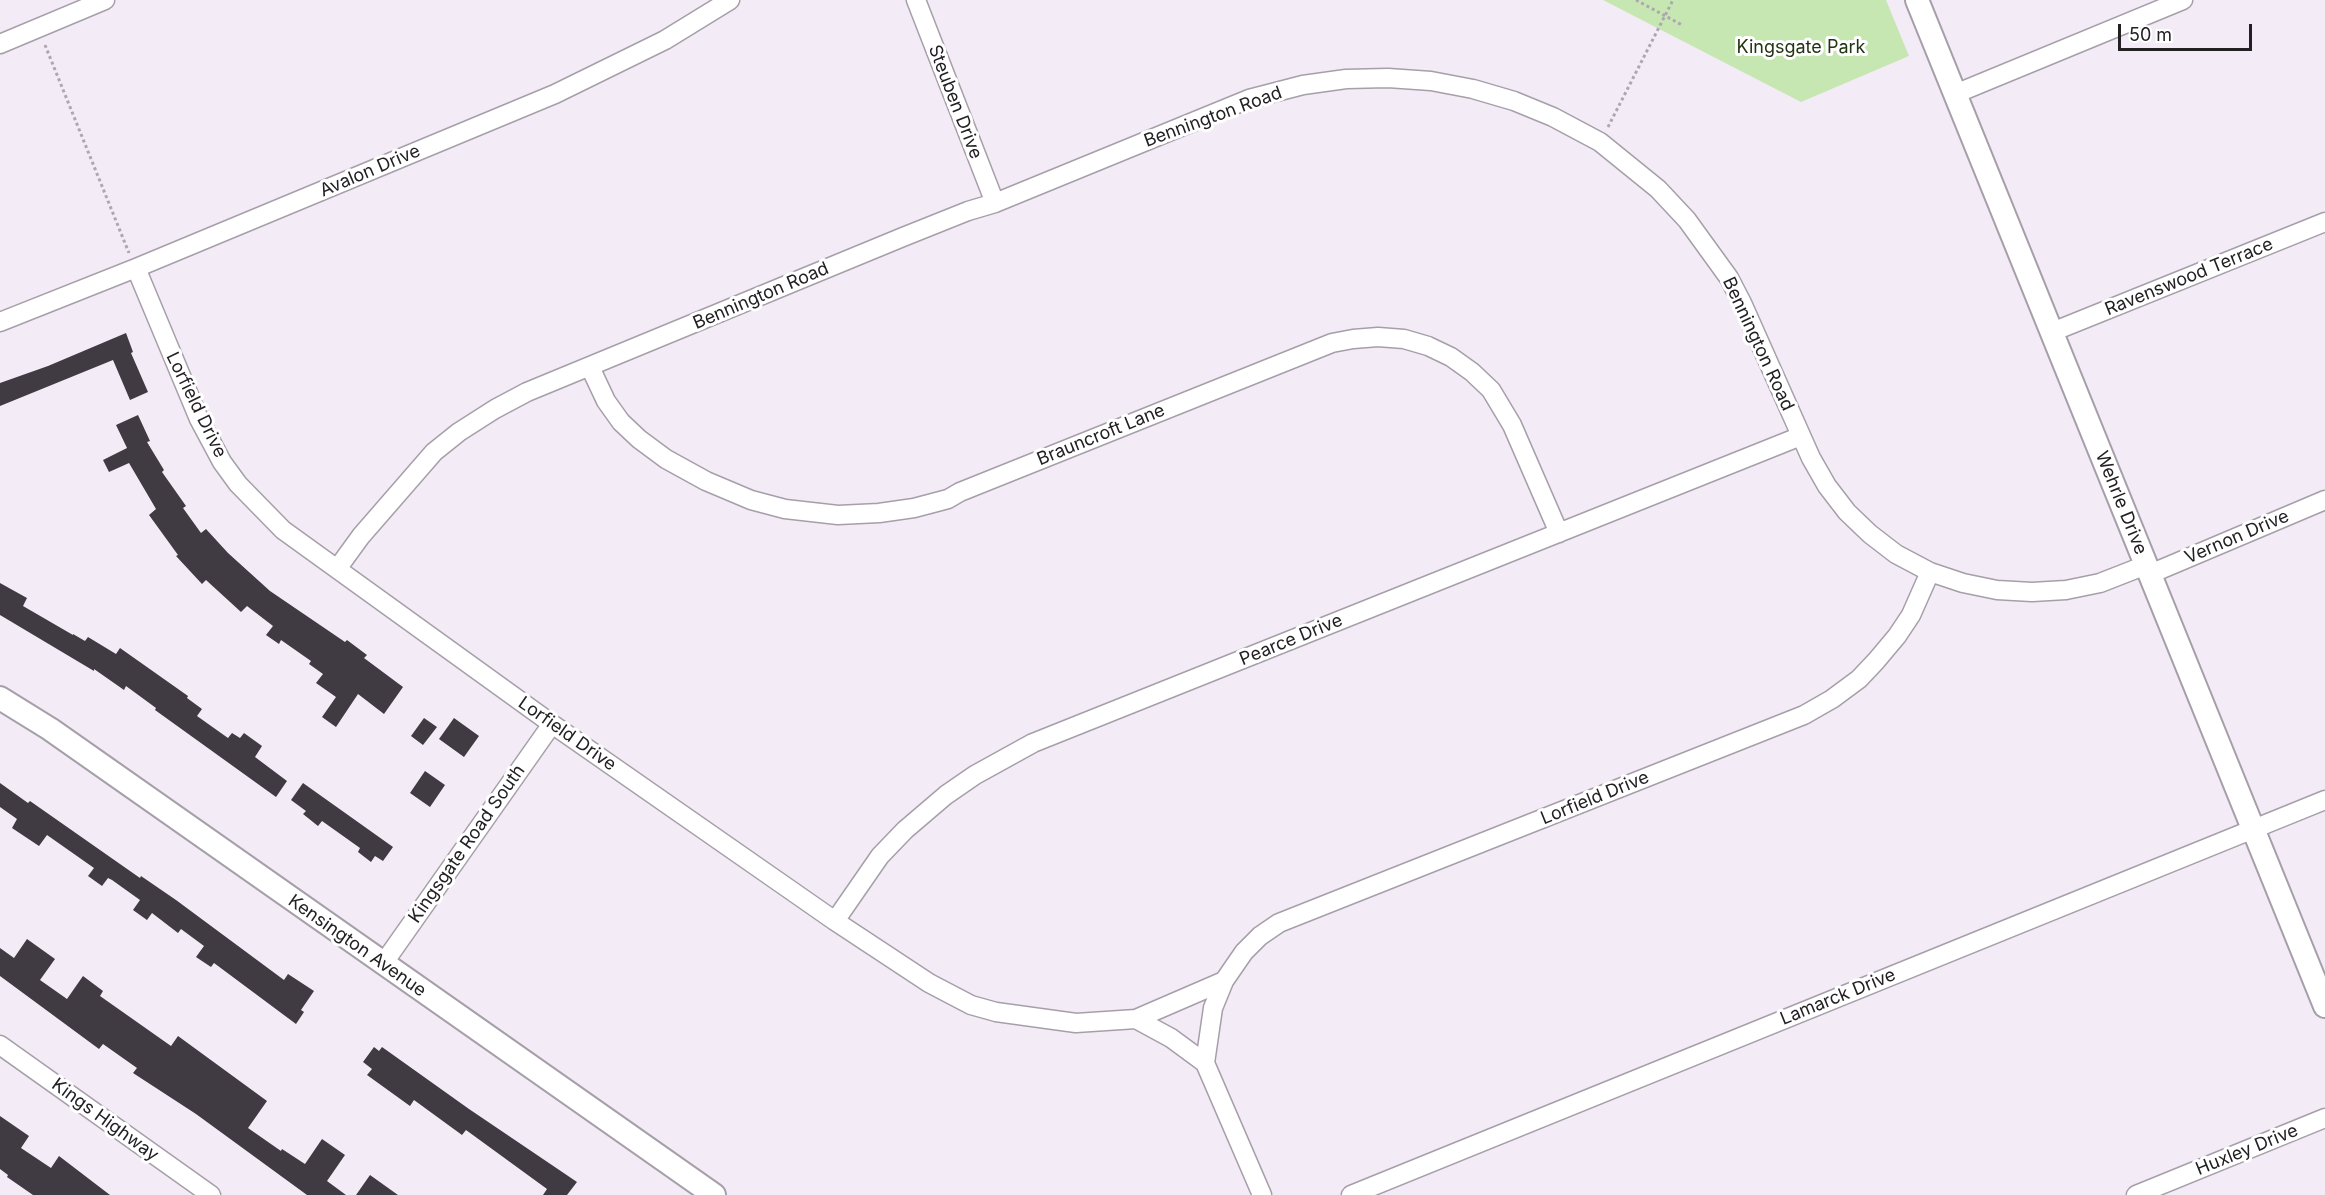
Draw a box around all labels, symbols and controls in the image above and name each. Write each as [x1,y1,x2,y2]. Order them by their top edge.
scale bar [2121,12,2254,50]
text: 50 m [2129,24,2172,45]
park label: Kingsgate Park [1737,37,1865,59]
street label: Steuben Drive [923,42,987,162]
street label: Bennington Road [1141,82,1285,152]
street label: Avalon Drive [317,140,423,202]
street label: Ravenswood Terrace [2102,233,2276,321]
street label: Bennington Road [690,258,832,334]
street label: Bennington Road [1718,274,1798,414]
street label: Lorfield Drive [161,349,231,461]
street label: Brauncroft Lane [1034,400,1168,470]
street label: Wehrle Drive [2090,448,2152,558]
street label: Vernon Drive [2182,505,2292,569]
street label: Pearce Drive [1236,610,1346,670]
street label: Lorfield Drive [514,692,620,776]
street label: Kingsgate Road South [404,761,530,927]
street label: Lorfield Drive [1538,767,1652,829]
street label: Kensington Avenue [284,890,430,1002]
street label: Lamarck Drive [1777,964,1899,1030]
street label: Kings Highway [47,1074,163,1166]
street label: Huxley Drive [2193,1120,2301,1180]

